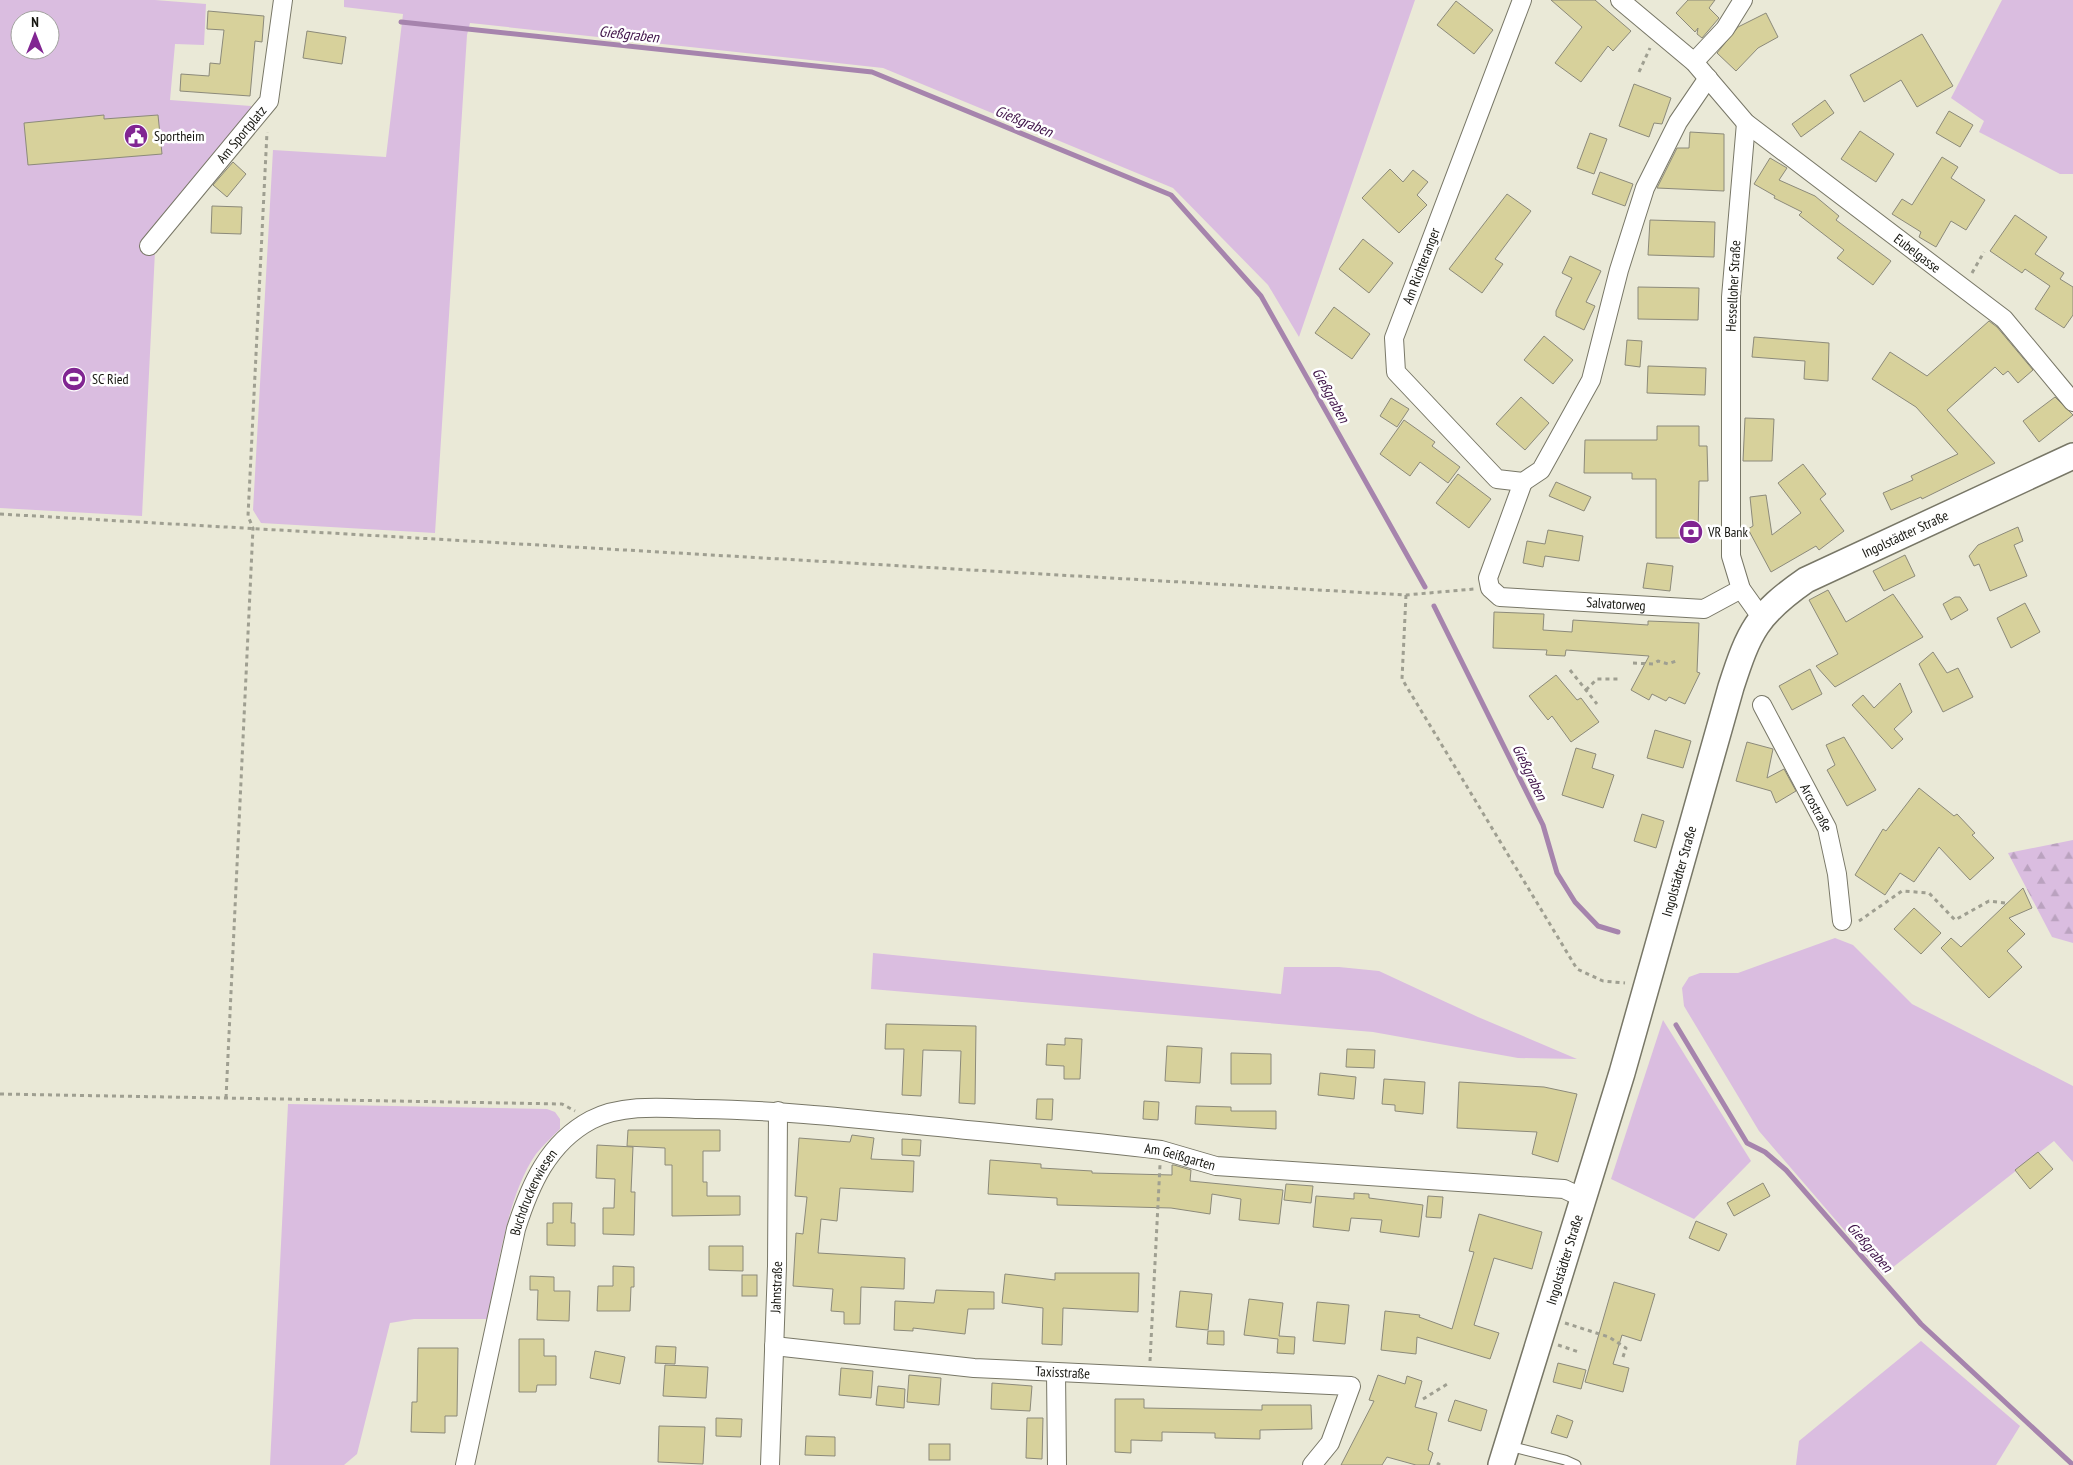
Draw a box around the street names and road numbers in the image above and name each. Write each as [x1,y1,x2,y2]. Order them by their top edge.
street label: Am Sportplatz [213,102,270,167]
street label: Am Richteranger [1398,225,1444,307]
street label: Eubelgasse [1890,230,1945,277]
street label: Hesselloher Straße [1722,240,1744,332]
street label: Ingolstädter Straße [1859,506,1951,562]
street label: Salvatorweg [1586,593,1646,615]
street label: Arcostraße [1796,780,1836,835]
street label: Ingolstädter Straße [1658,824,1700,919]
street label: Am Geißgarten [1143,1139,1218,1174]
street label: Buchdruckerwiesen [506,1145,561,1237]
street label: Ingolstädter Straße [1542,1212,1587,1307]
street label: Jahnstraße [766,1261,786,1314]
street label: Taxisstraße [1035,1362,1091,1383]

